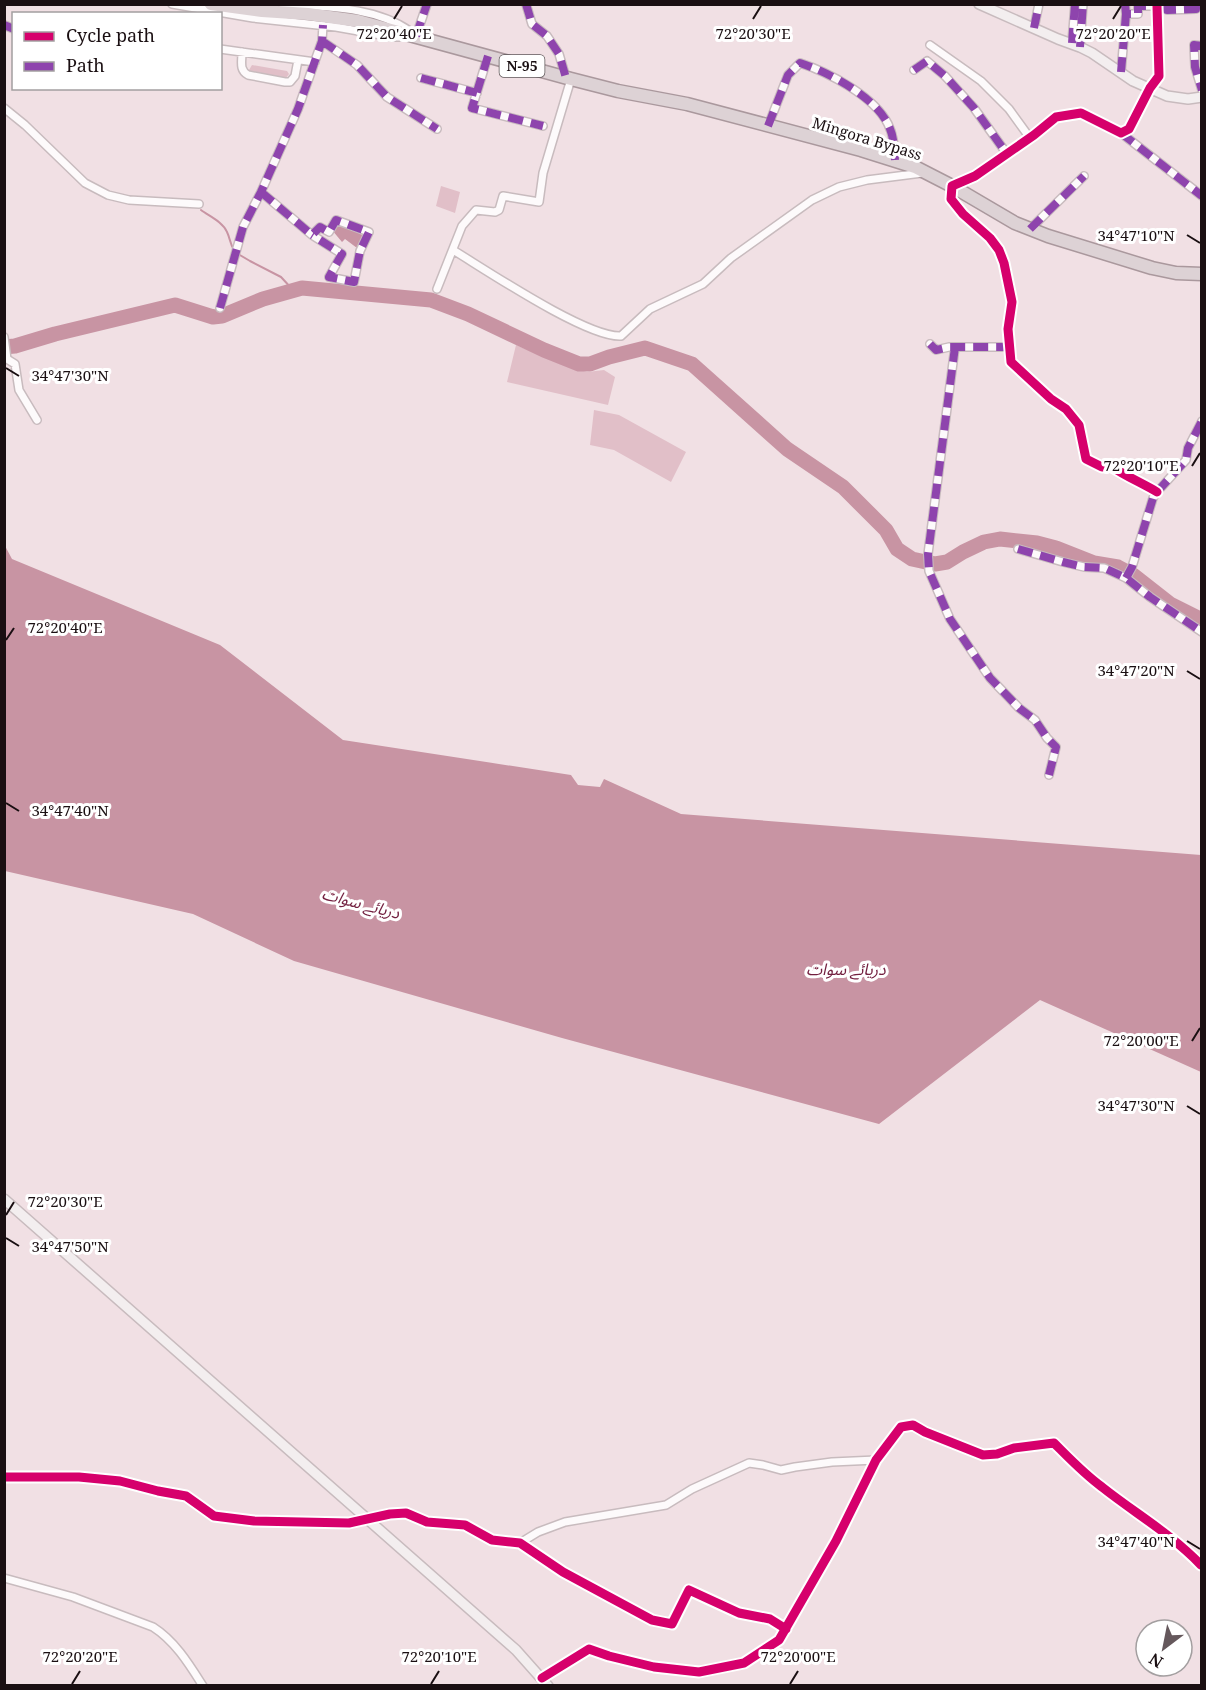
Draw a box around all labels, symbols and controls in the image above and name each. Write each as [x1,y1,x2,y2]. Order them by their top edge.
legend [12,12,222,90]
text: Cycle path [66,23,155,47]
text: 72°20'40"E [356,23,432,43]
text: 72°20'30"E [715,23,791,43]
text: 72°20'20"E [1075,23,1151,43]
text: Path [66,53,105,77]
road number: N-95 [500,55,544,77]
street label: Mingora Bypass [810,112,925,164]
text: 34°47'10"N [1097,225,1175,245]
text: 34°47'30"N [31,365,109,385]
text: 72°20'10"E [1103,455,1179,475]
text: 72°20'40"E [27,617,103,637]
text: 34°47'20"N [1097,660,1175,680]
text: 34°47'40"N [31,800,109,820]
water label: دریائے سوات [320,882,403,924]
water label: دریائے سوات [806,958,886,980]
text: 72°20'00"E [1103,1030,1179,1050]
text: 34°47'30"N [1097,1095,1175,1115]
text: 72°20'30"E [27,1191,103,1211]
text: 34°47'50"N [31,1236,109,1256]
text: 34°47'40"N [1097,1531,1175,1551]
north arrow [1134,1618,1194,1678]
text: 72°20'20"E [42,1646,118,1666]
text: 72°20'10"E [401,1646,477,1666]
text: 72°20'00"E [760,1646,836,1666]
text: N [1145,1648,1167,1673]

